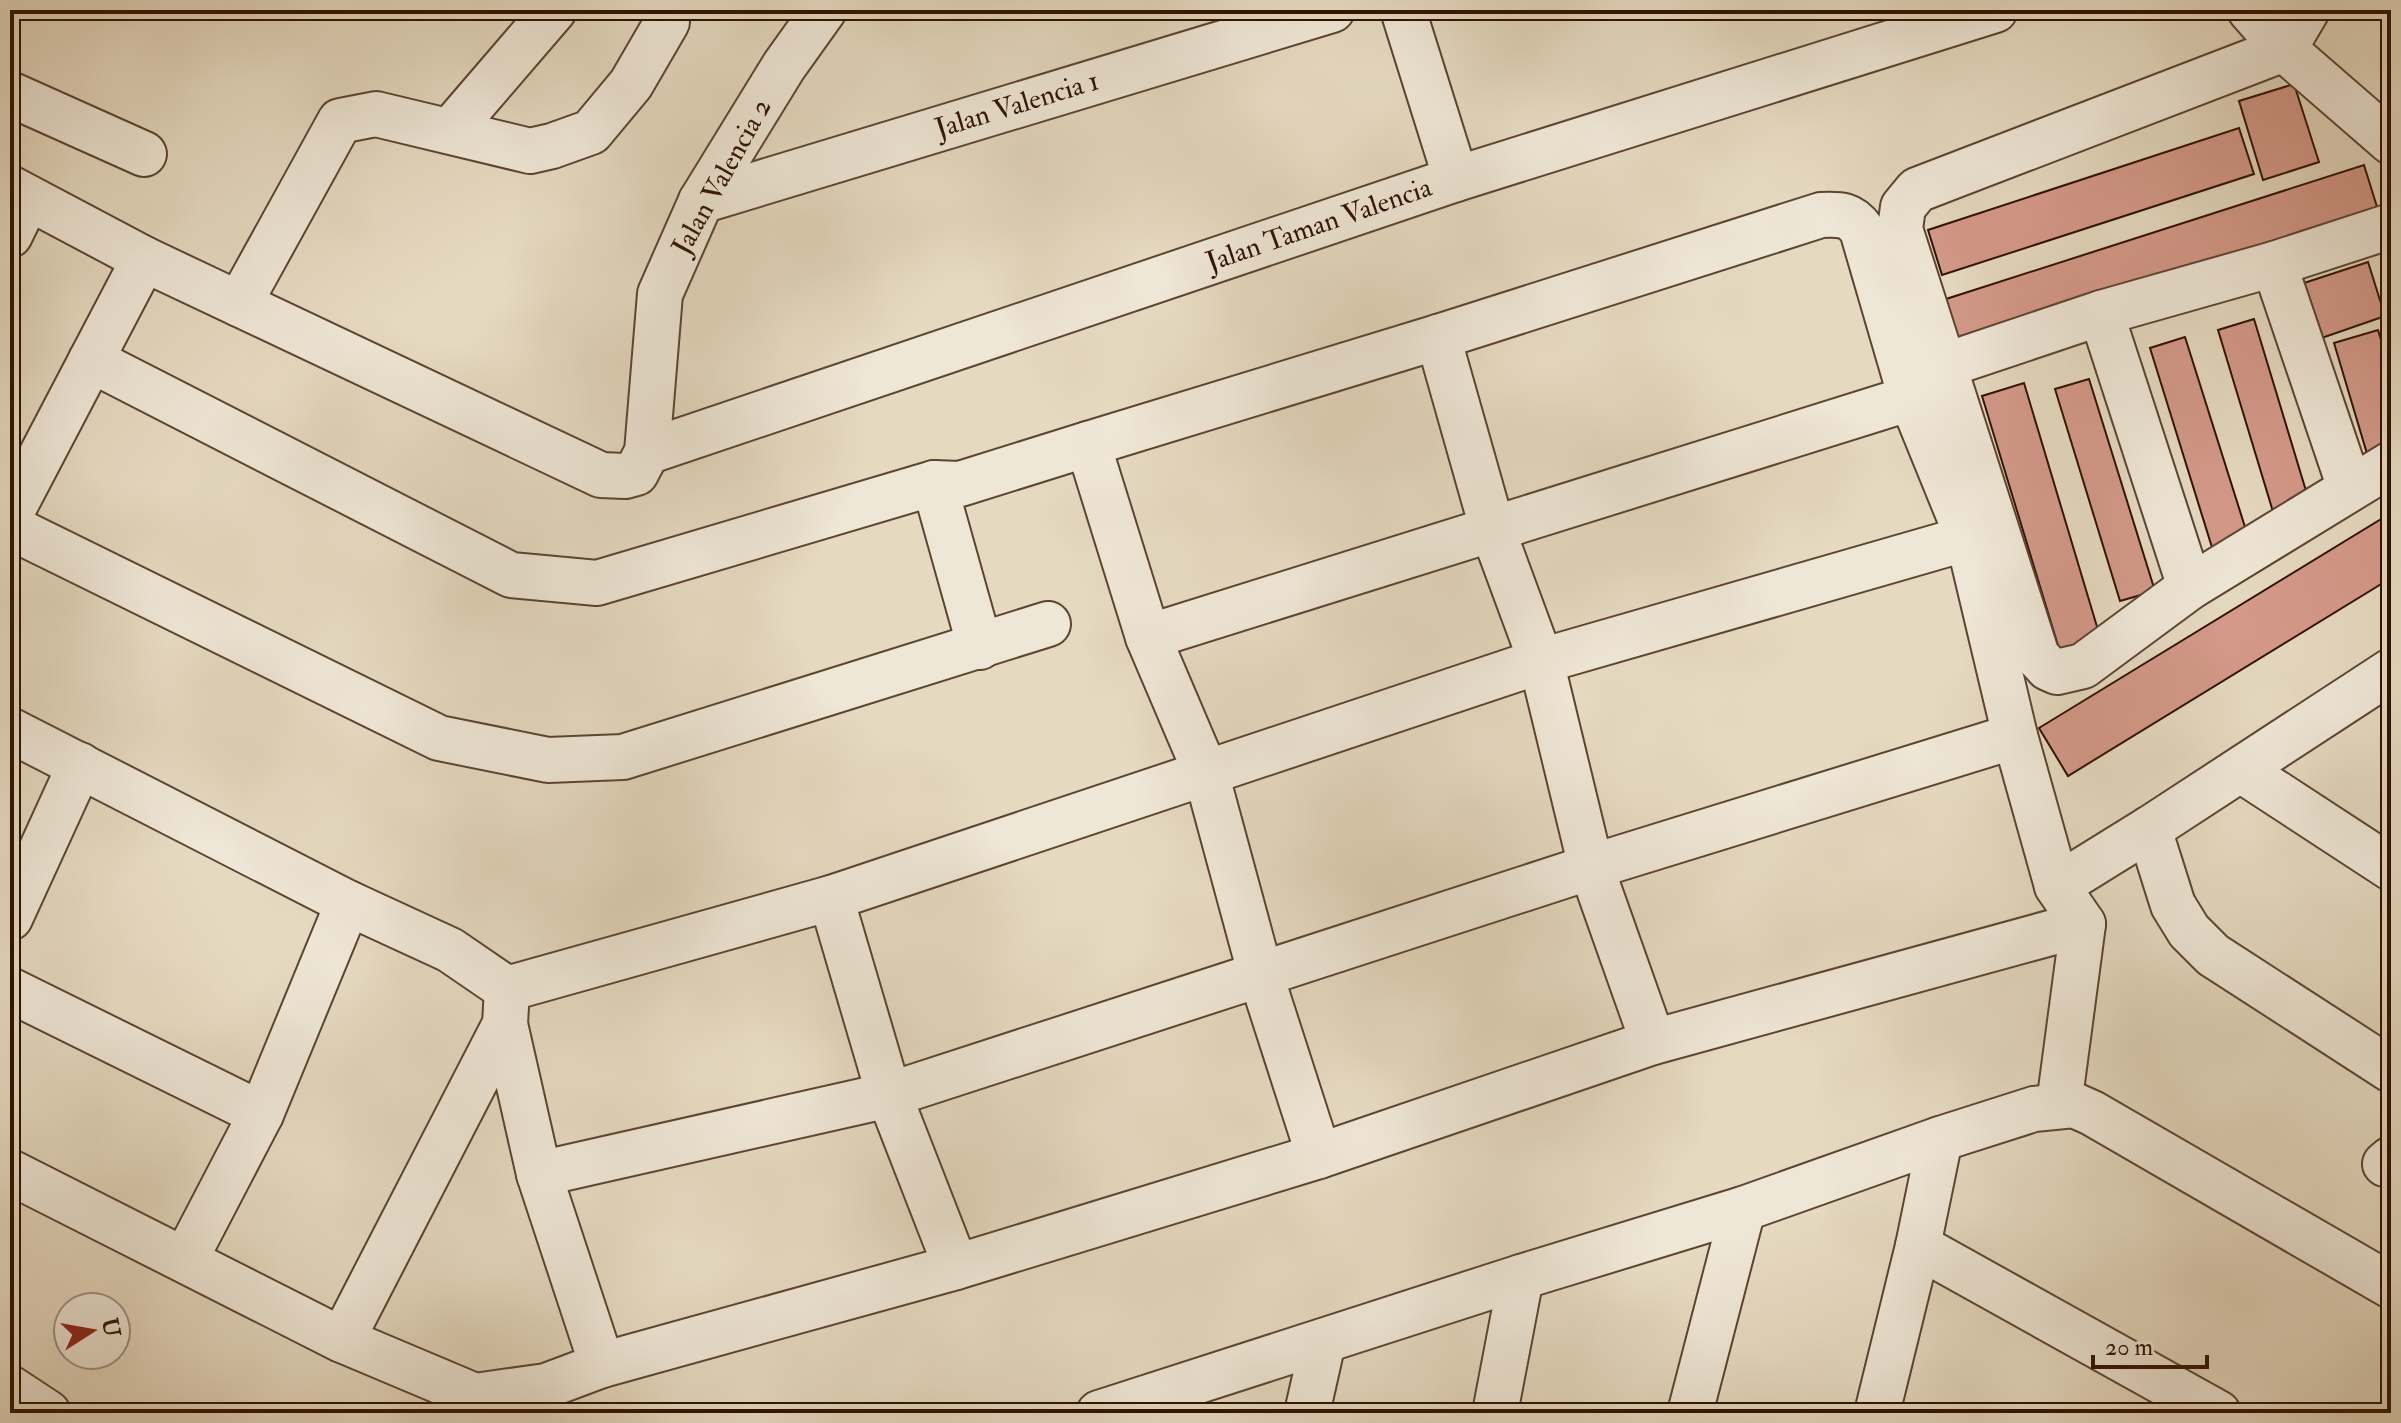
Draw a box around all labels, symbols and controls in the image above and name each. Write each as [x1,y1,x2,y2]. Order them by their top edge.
street label: Jalan Valencia 1 [930,63,1103,147]
street label: Jalan Valencia 2 [664,93,779,262]
street label: Jalan Taman Valencia [1201,170,1437,280]
north arrow [52,1291,132,1371]
text: U [95,1316,126,1340]
scale bar [2093,1319,2207,1369]
text: 20 m [2105,1332,2154,1363]

